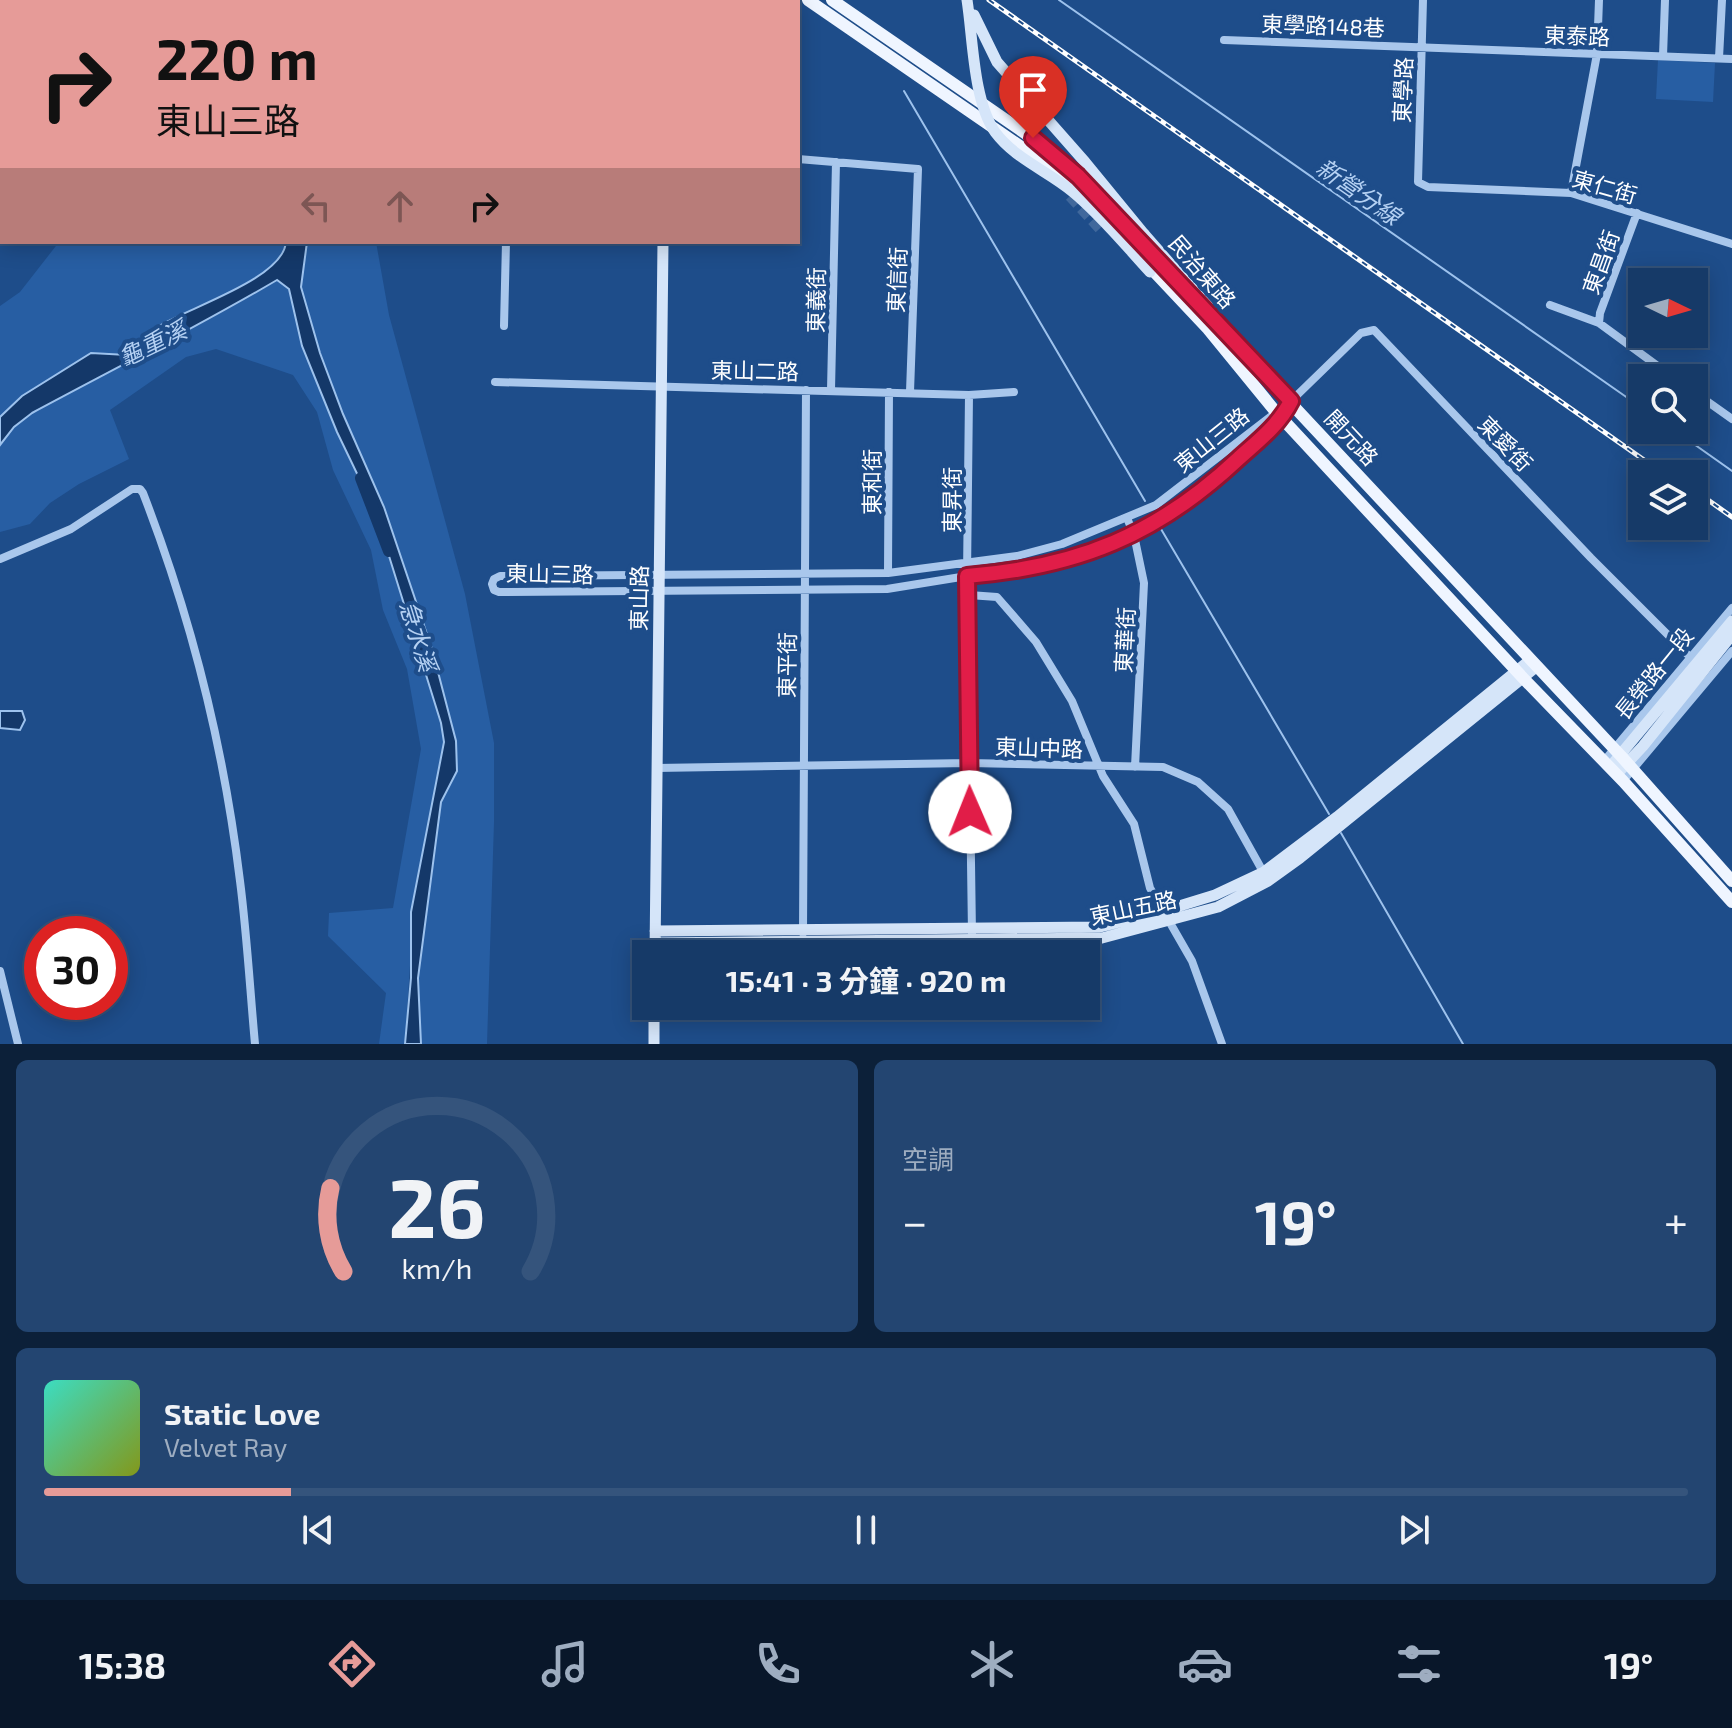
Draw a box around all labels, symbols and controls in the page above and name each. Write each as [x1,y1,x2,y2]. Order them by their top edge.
street label: 東學路148巷 [1261,10,1385,40]
street label: 東泰路 [1544,21,1610,49]
text: 220 m [156,24,318,91]
icon: right [24,32,128,136]
pin [999,56,1067,138]
street label: 東學路 [1388,57,1416,123]
icon: arrive [1011,68,1055,112]
text: 東山三路 [156,98,300,141]
water label: 新營分線 [1311,152,1409,232]
street label: 東仁街 [1570,164,1640,208]
icon: left [294,184,338,228]
icon: ahead [378,184,422,228]
icon: right [462,184,506,228]
street label: 東昌街 [1576,227,1624,297]
street label: 民治東路 [1164,229,1242,313]
street label: 東信街 [882,247,910,313]
street label: 東義街 [801,267,829,333]
north arrow [1628,268,1708,348]
map controls [1628,268,1708,540]
water label: 龜重溪 [113,313,193,372]
street label: 東山二路 [711,356,799,384]
button: search [1628,364,1708,444]
street label: 東山三路 [1169,401,1253,477]
street label: 開元路 [1320,404,1384,470]
street label: 東愛街 [1474,410,1538,476]
street label: 東和街 [858,449,884,515]
button: layers [1628,460,1708,540]
street label: 東昇街 [938,467,964,533]
street label: 東山三路 [506,559,594,587]
street label: 東山路 [624,565,652,631]
water label: 急水溪 [395,597,444,678]
street label: 東華街 [1109,606,1139,674]
street label: 長榮路一段 [1608,622,1698,724]
street label: 東平街 [772,632,800,698]
street label: 東山中路 [995,732,1083,762]
position arrow [928,770,1012,854]
street label: 東山五路 [1087,885,1179,929]
speed limit sign: 30 [24,916,128,1020]
text: 15:41 · 3 分鐘 · 920 m [726,962,1006,998]
text: 空調 [902,1143,954,1174]
text: 26 [388,1155,486,1255]
text: 19° [1255,1185,1337,1257]
text: − [902,1194,928,1247]
text: + [1664,1194,1688,1247]
text: km/h [402,1250,472,1285]
text: Static Love [164,1395,320,1431]
text: Velvet Ray [164,1431,287,1462]
icon: previous [296,1508,340,1552]
icon: pause [844,1508,888,1552]
icon: next [1392,1508,1436,1552]
icon: directions [324,1636,380,1692]
icon: music [537,1636,593,1692]
icon: phone [750,1636,806,1692]
icon: climate [964,1636,1020,1692]
icon: car [1177,1636,1233,1692]
icon: filters [1391,1636,1447,1692]
text: 15:38 [79,1643,166,1686]
text: 19° [1604,1643,1653,1686]

